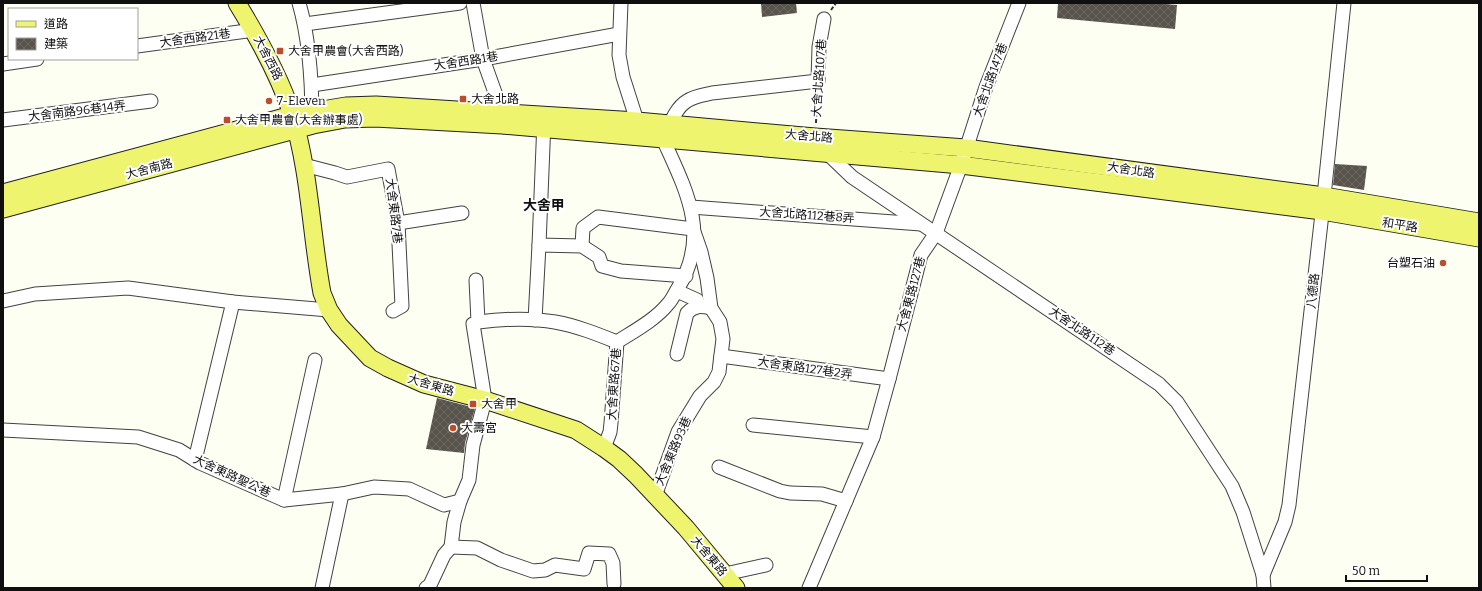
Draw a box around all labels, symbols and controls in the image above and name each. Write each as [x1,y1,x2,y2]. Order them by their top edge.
legend [8,8,138,60]
text: 道路 [44,17,68,31]
street label: 大舍西路21巷 [159,26,231,50]
street label: 大舍西路 [251,33,285,83]
text: 建築 [44,37,68,51]
street label: 大舍北路107巷 [809,38,829,118]
street label: 大舍北路147巷 [970,41,1010,119]
place label: 大舍甲農會(大舍西路) [288,43,404,58]
marker: 大舍甲農會(大舍西路) [275,46,285,56]
street label: 大舍西路1巷 [433,49,499,73]
place label: 大舍北路 [471,92,519,106]
place label: 7-Eleven [277,94,326,108]
marker: 大舍北路 [458,94,468,104]
marker: 7-Eleven [264,96,274,106]
street label: 大舍南路96巷14弄 [28,98,126,124]
place label: 大舍甲農會(大舍辦事處) [235,112,363,127]
marker: 大舍甲農會(大舍辦事處) [222,115,232,125]
street label: 大舍北路 [784,127,834,145]
street label: 大舍南路 [124,156,174,182]
street label: 大舍北路 [1106,160,1156,180]
street label: 大舍東路7巷 [383,177,405,245]
district label: 大舍甲 [523,197,565,214]
street label: 大舍北路112巷8弄 [759,205,855,225]
street label: 和平路 [1381,215,1419,235]
street label: 大舍東路127巷 [894,255,928,333]
place label: 台塑石油 [1387,256,1435,270]
marker: 台塑石油 [1438,258,1448,268]
street label: 八德路 [1304,272,1322,310]
street label: 大舍北路112巷 [1046,304,1118,358]
street label: 大舍東路67巷 [604,347,624,421]
street label: 大舍東路127巷2弄 [757,354,853,382]
street label: 大舍東路 [406,371,456,399]
place label: 大舍甲 [481,397,517,411]
marker: 大舍甲 [468,399,478,409]
street label: 大舍東路93巷 [652,414,694,488]
place label: 大壽宮 [461,421,497,435]
marker: 大壽宮 [448,423,458,433]
street label: 大舍東路聖公巷 [191,452,273,500]
street label: 大舍東路 [688,533,730,579]
scale bar [1346,557,1427,583]
text: 50 m [1352,564,1381,578]

